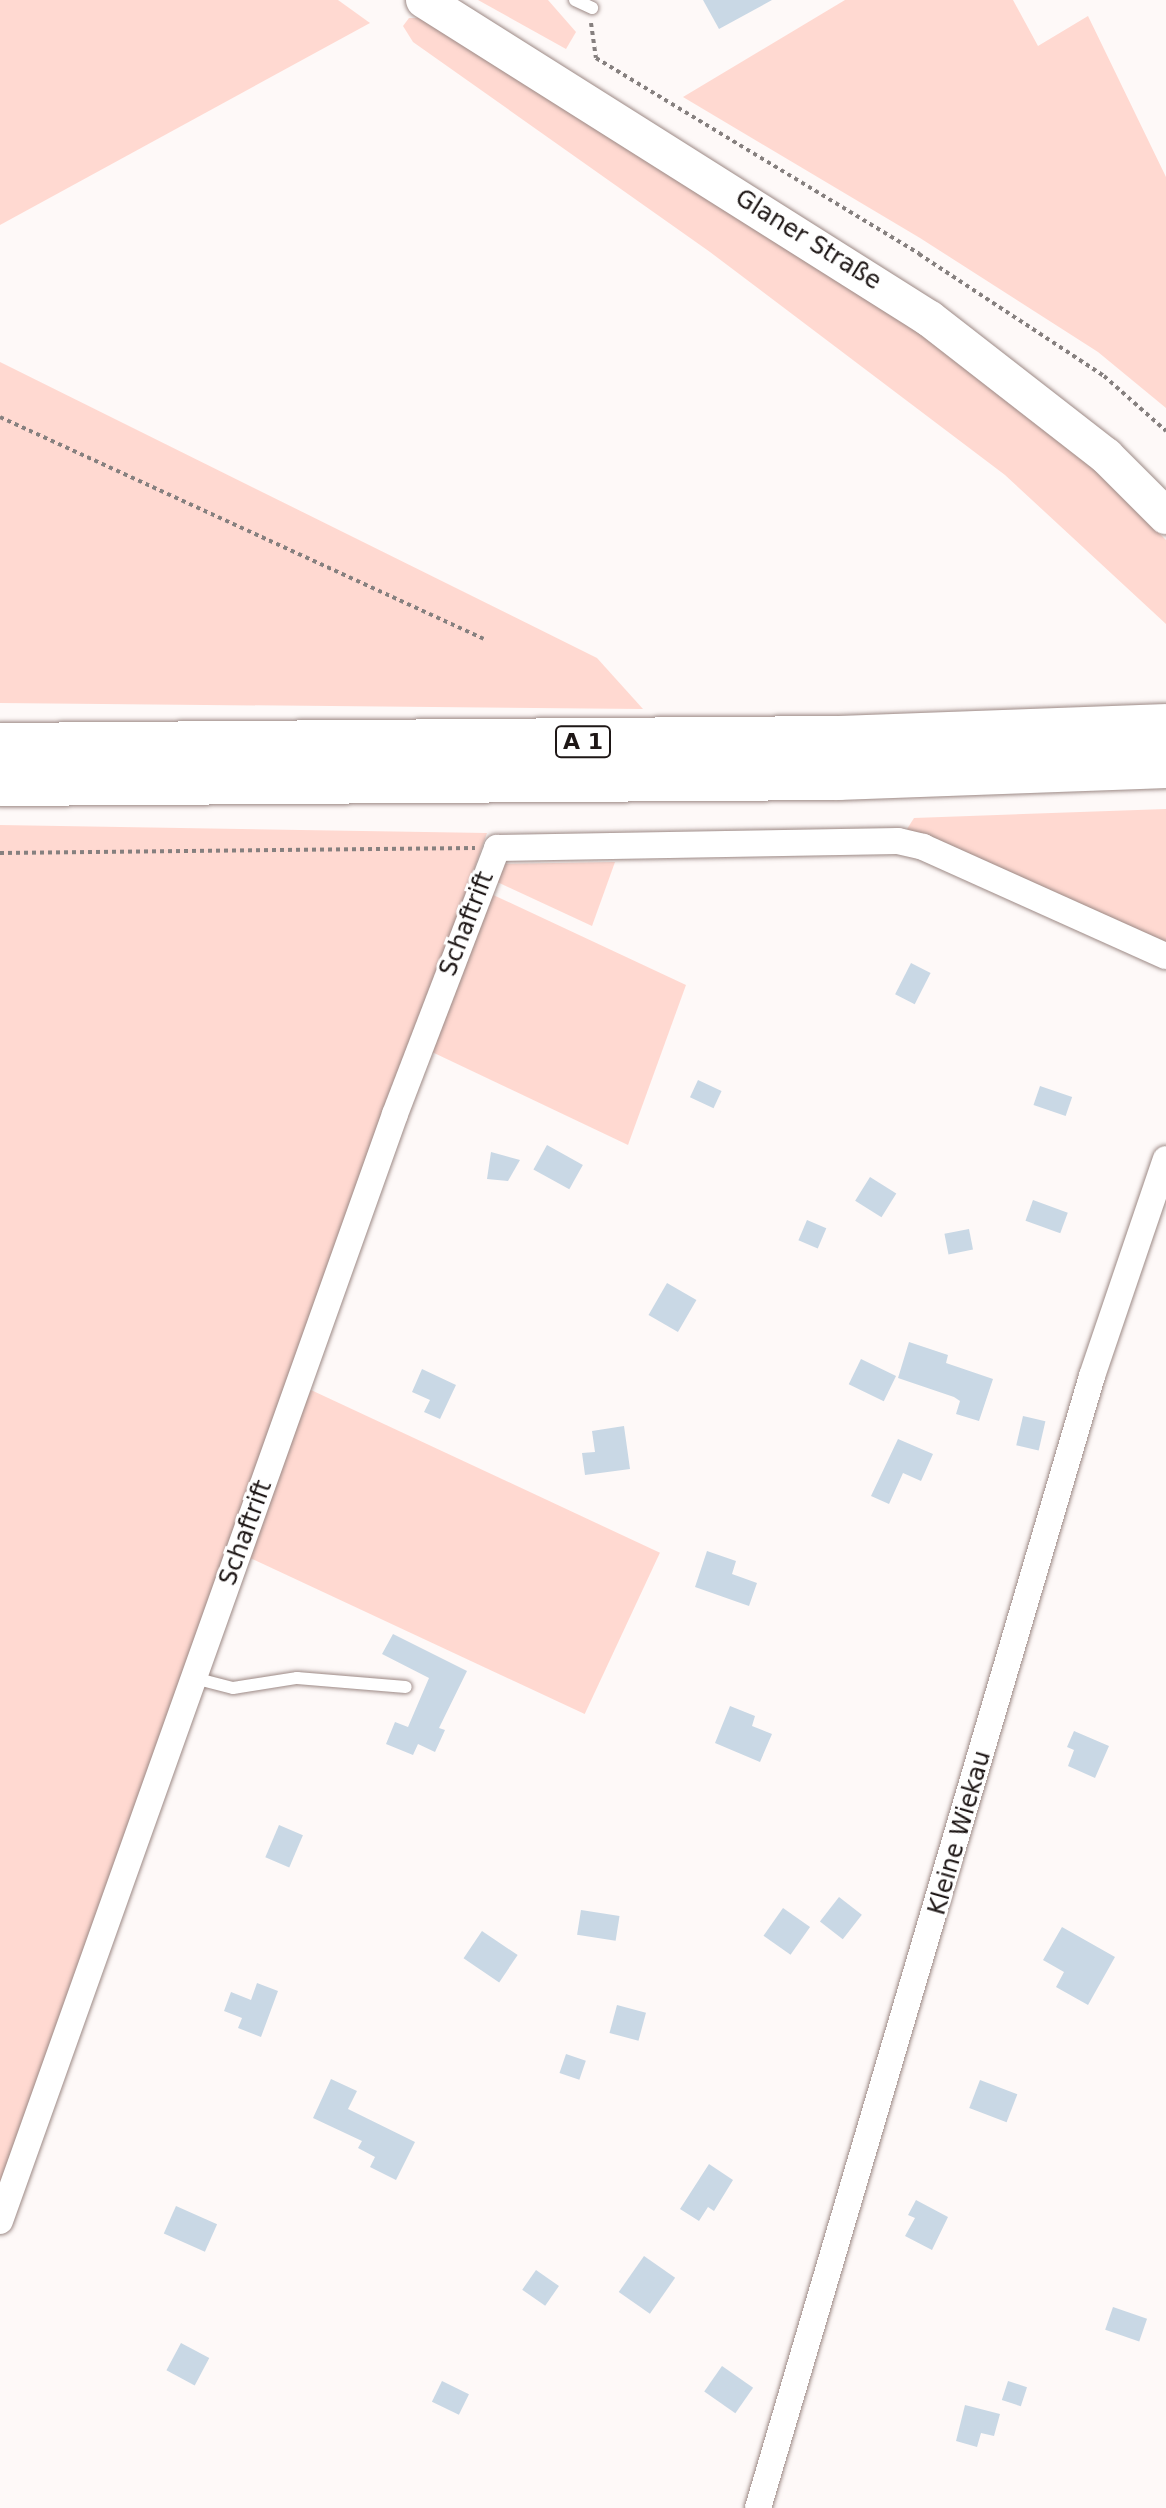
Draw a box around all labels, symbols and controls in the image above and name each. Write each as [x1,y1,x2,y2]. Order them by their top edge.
street label: Glaner Straße [730,184,886,296]
road number: A 1 [555,724,611,760]
street label: Schaftrift [434,868,500,980]
street label: Schaftrift [214,1477,278,1589]
street label: Kleine Wiekau [923,1748,997,1918]

